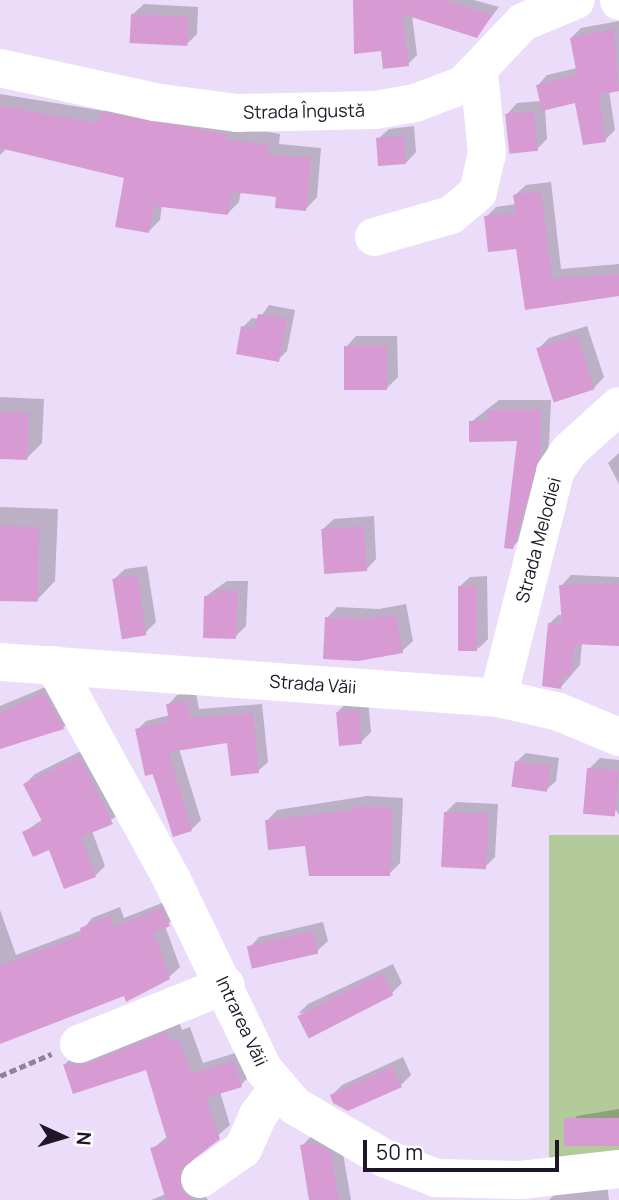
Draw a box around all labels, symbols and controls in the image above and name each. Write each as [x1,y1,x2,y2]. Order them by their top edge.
street label: Strada Îngustă [243,99,365,123]
street label: Strada Melodiei [511,475,565,605]
street label: Strada Văii [269,670,357,698]
street label: Intrarea Văii [212,973,272,1069]
north arrow [28,1102,98,1172]
scale bar [367,1126,563,1170]
text: N [71,1131,97,1146]
text: 50 m [376,1138,423,1166]

